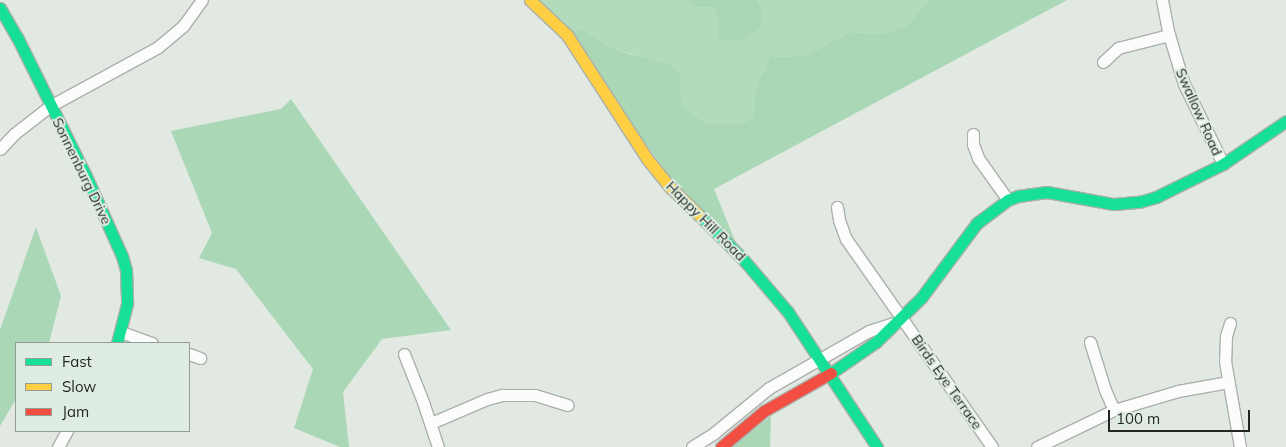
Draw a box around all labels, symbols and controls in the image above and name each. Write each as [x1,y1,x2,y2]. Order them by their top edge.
street label: Swallow Road [1172,66,1226,158]
street label: Sonnenburg Drive [49,115,115,227]
street label: Happy Hill Road [663,178,749,264]
street label: Birds Eye Terrace [908,332,986,432]
legend [15,342,190,432]
text: Fast [62,352,92,371]
text: Slow [62,377,96,396]
scale bar [1111,400,1254,432]
text: Jam [62,402,89,421]
text: 100 m [1116,409,1160,428]

